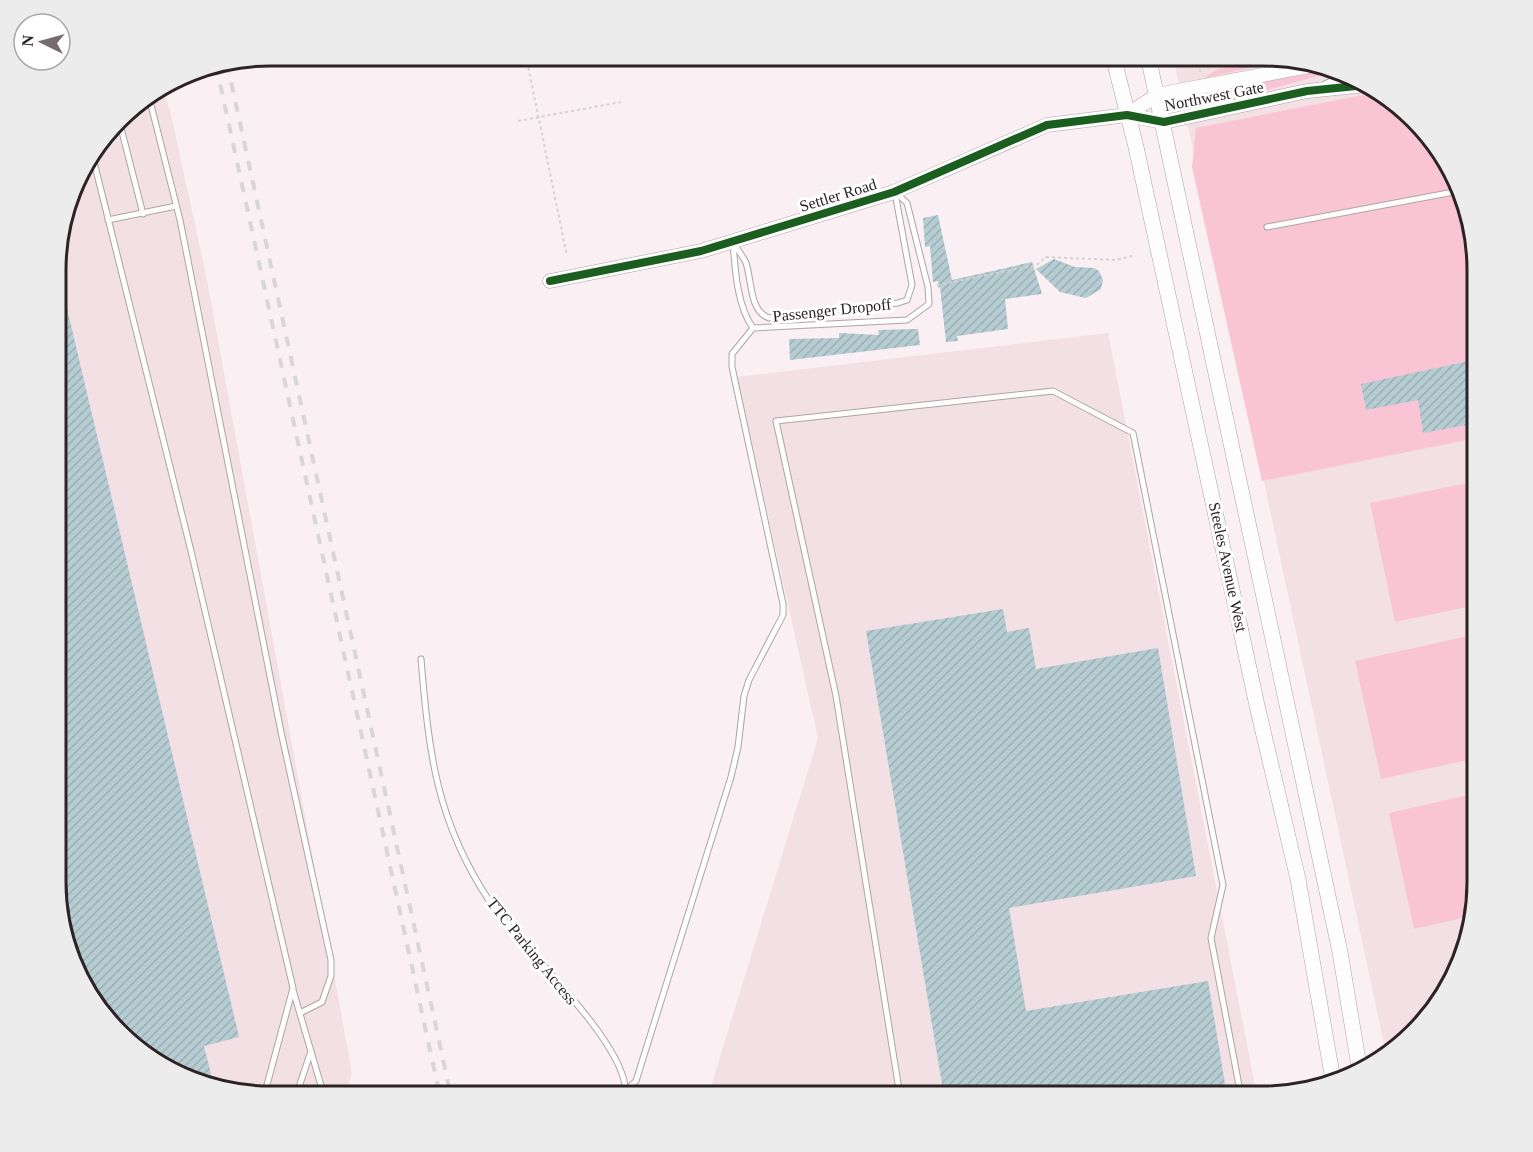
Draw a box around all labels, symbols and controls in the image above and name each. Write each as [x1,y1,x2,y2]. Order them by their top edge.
north arrow [12,12,72,72]
text: N [19,34,37,47]
street label: Northwest Gate [1163,78,1265,114]
street label: Settler Road [797,175,879,215]
street label: Passenger Dropoff [772,295,893,326]
street label: Steeles Avenue West [1206,501,1250,634]
street label: TTC Parking Access [483,894,580,1008]

